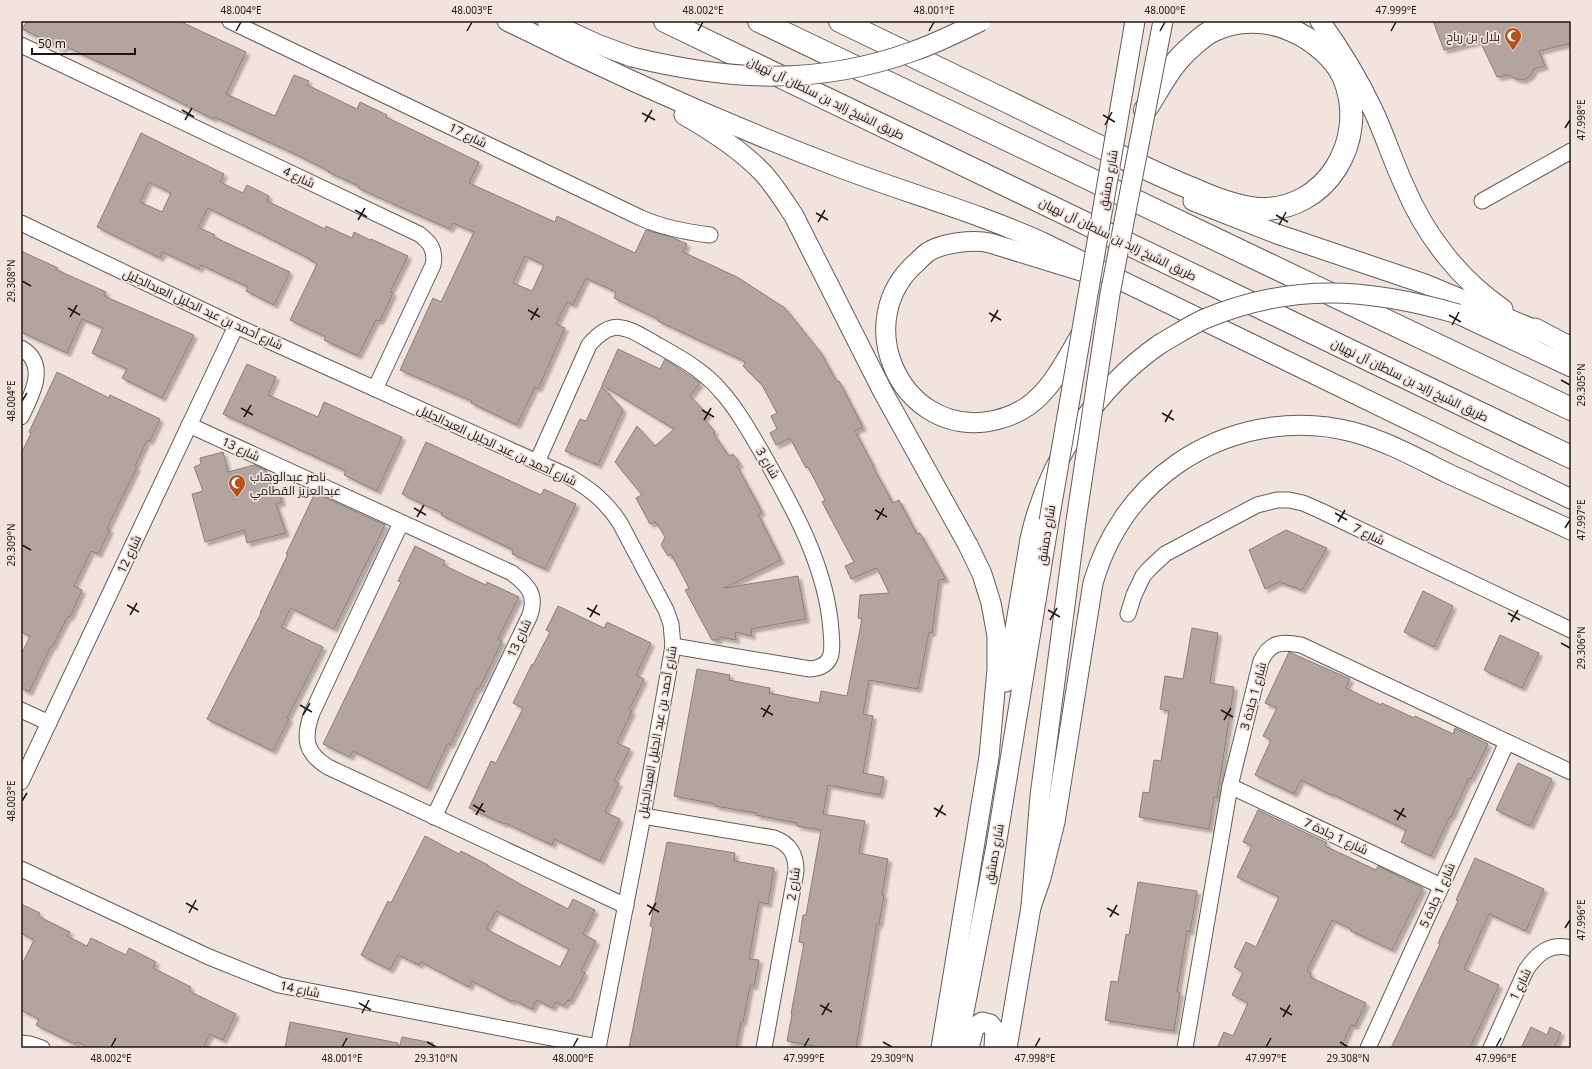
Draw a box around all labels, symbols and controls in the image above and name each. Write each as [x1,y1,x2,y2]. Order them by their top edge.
text: 48.004°E [220,3,262,17]
text: 48.003°E [451,3,493,17]
text: 48.002°E [682,3,724,17]
text: 48.001°E [913,3,955,17]
text: 48.000°E [1144,3,1186,17]
text: 47.999°E [1375,3,1417,17]
mosque icon: بلال بن رباح [1503,26,1523,51]
place label: بلال بن رباح [1446,28,1500,45]
scale bar [32,30,135,56]
text: 50 m [38,35,66,52]
street label: طريق الشيخ زايد بن سلطان آل نهيان [744,52,908,144]
text: 47.998°E [1574,99,1588,141]
street label: شارع 17 [446,119,490,151]
street label: شارع دمشق [1094,148,1122,211]
street label: شارع 4 [280,162,318,192]
street label: طريق الشيخ زايد بن سلطان آل نهيان [1036,193,1200,285]
text: 29.308°N [4,259,18,303]
street label: شارع أحمد بن عبد الجليل العبدالجليل [120,264,286,354]
street label: طريق الشيخ زايد بن سلطان آل نهيان [1328,334,1492,426]
text: 29.305°N [1574,363,1588,407]
text: 48.004°E [4,380,18,422]
street label: شارع أحمد بن عبد الجليل العبدالجليل [414,400,580,490]
street label: شارع 13 [219,433,263,465]
street label: شارع 3 [752,444,784,482]
place label: ناصر عبدالوهاب عبدالعزيز القطامي [250,468,341,501]
mosque icon: ناصر عبدالوهاب عبدالعزيز القطامي [227,473,247,498]
text: 47.997°E [1574,499,1588,541]
street label: شارع دمشق [1033,504,1059,566]
street label: شارع 7 [1350,519,1388,549]
text: 29.309°N [4,523,18,567]
street label: شارع 12 [113,532,145,576]
street label: شارع 13 [503,616,535,660]
text: 29.306°N [1574,626,1588,670]
street label: شارع أحمد بن عبد الجليل العبدالجليل [633,644,681,820]
street label: شارع 1 جادة 3 [1236,660,1270,732]
text: 48.003°E [4,780,18,822]
street label: شارع 1 جادة 7 [1301,814,1371,858]
street label: شارع دمشق [980,822,1008,885]
street label: شارع 1 جادة 5 [1415,860,1459,930]
street label: شارع 2 [782,866,804,902]
text: 47.996°E [1574,899,1588,941]
street label: شارع 1 [1505,965,1535,1003]
street label: شارع 14 [279,977,321,1001]
text: 48.002°E [90,1051,132,1065]
text: 48.001°E [321,1051,363,1065]
text: 29.310°N [414,1051,458,1065]
text: 48.000°E [552,1051,594,1065]
text: 47.999°E [783,1051,825,1065]
text: 29.309°N [870,1051,914,1065]
text: 47.998°E [1014,1051,1056,1065]
text: 47.997°E [1245,1051,1287,1065]
text: 29.308°N [1326,1051,1370,1065]
text: 47.996°E [1475,1051,1517,1065]

